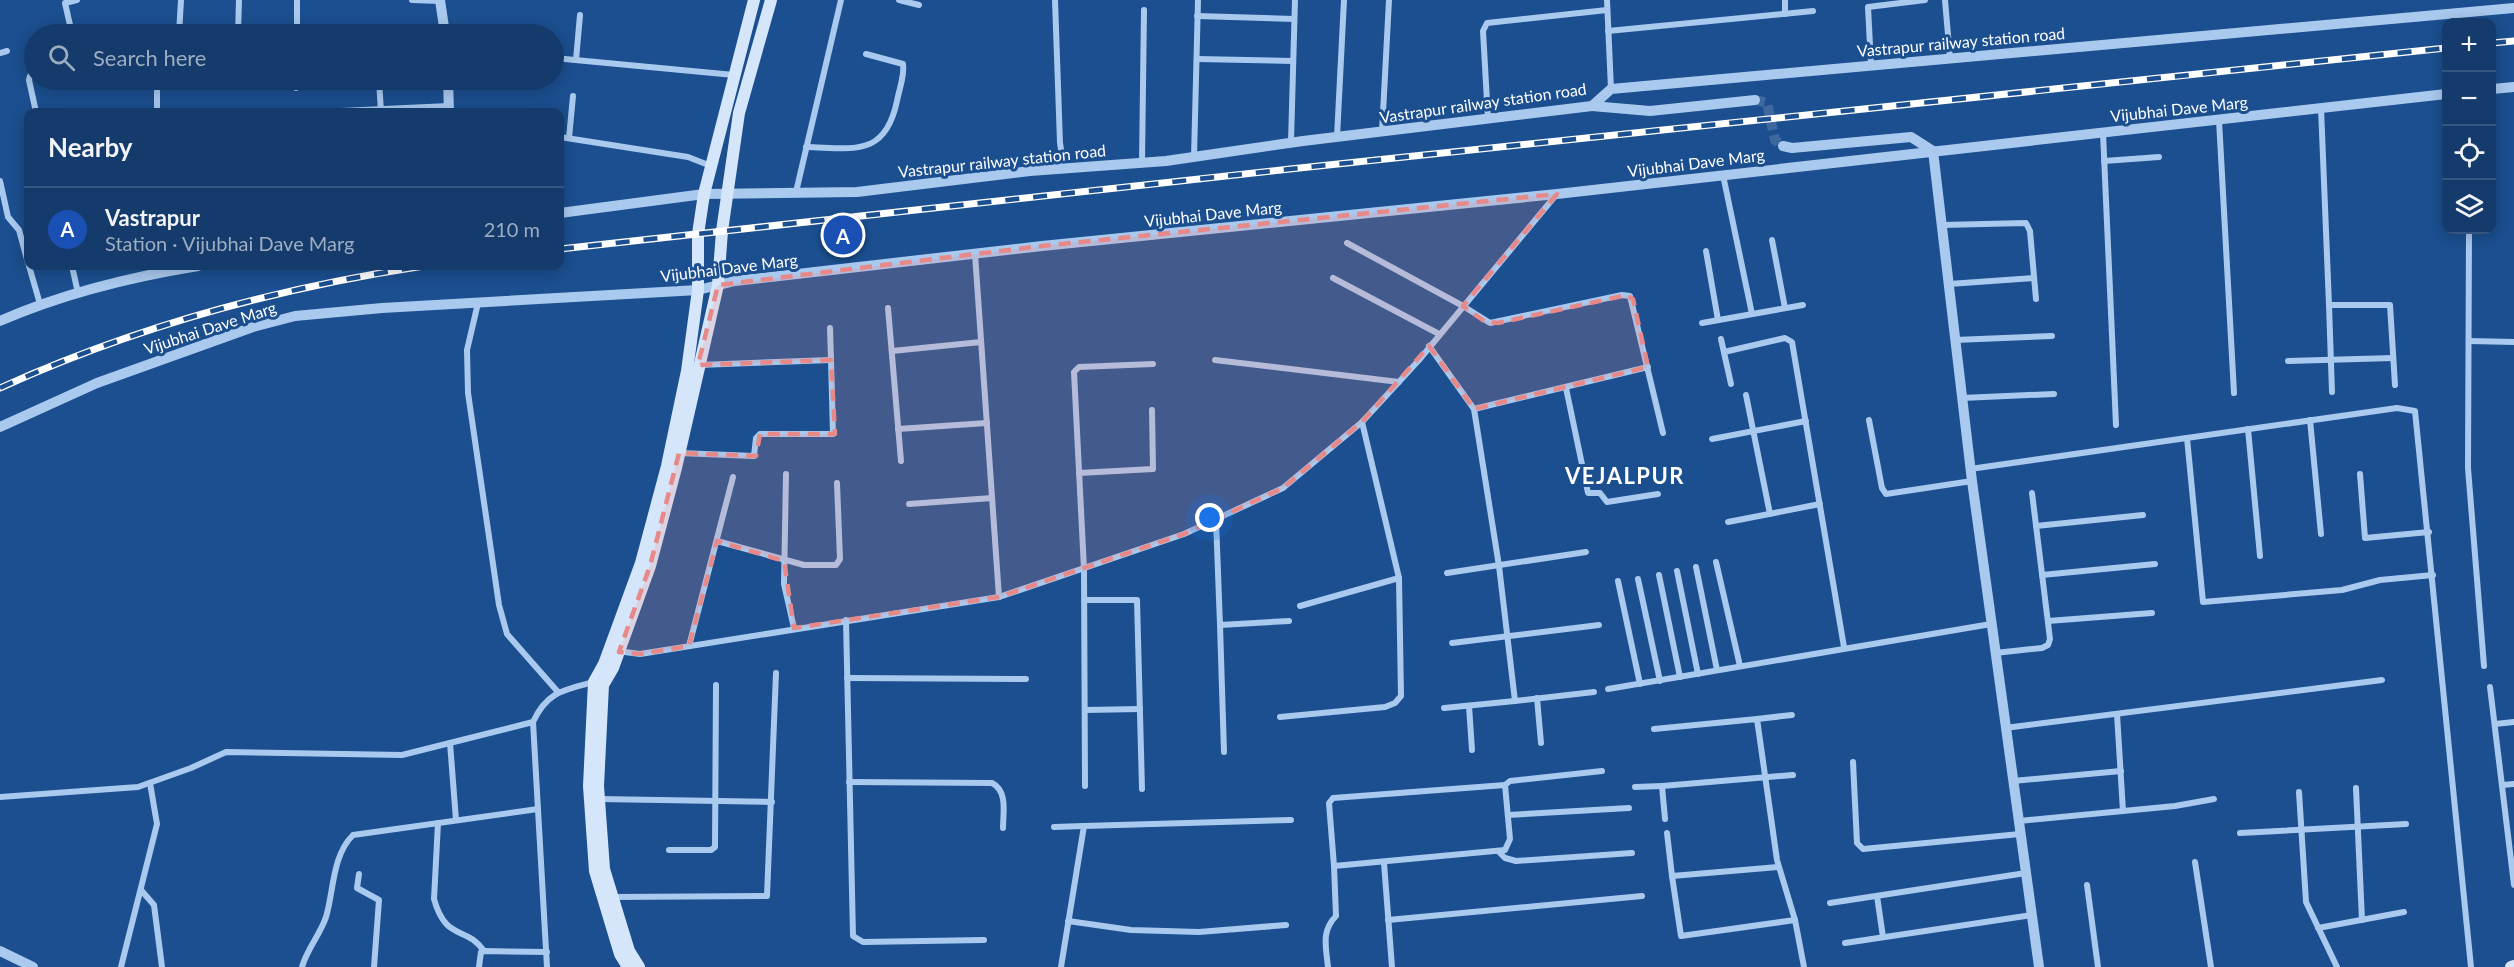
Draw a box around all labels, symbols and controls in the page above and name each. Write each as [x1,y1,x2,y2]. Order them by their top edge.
map controls [2442,18,2496,234]
button: + [2442,18,2496,72]
street label: Vastrapur railway station road [1856,23,2066,60]
search box [24,24,564,90]
icon: search [45,41,78,74]
text: Search here [93,44,206,71]
button: − [2442,72,2496,126]
street label: Vastrapur railway station road [1378,79,1588,126]
street label: Vijubhai Dave Marg [2109,92,2249,125]
button: locate [2442,126,2496,180]
text: Nearby [48,131,133,163]
street label: Vastrapur railway station road [897,140,1107,181]
street label: Vijubhai Dave Marg [1626,145,1766,180]
button: layers [2442,180,2496,234]
street label: Vijubhai Dave Marg [1143,197,1283,230]
text: Vastrapur [105,204,200,231]
pin: A [824,212,862,258]
text: A [61,217,74,241]
text: 210 m [484,217,540,241]
text: Station · Vijubhai Dave Marg [105,231,355,255]
street label: Vijubhai Dave Marg [659,250,799,285]
street label: Vijubhai Dave Marg [141,297,278,358]
district label: VEJALPUR [1564,462,1685,489]
your location [1195,503,1224,532]

